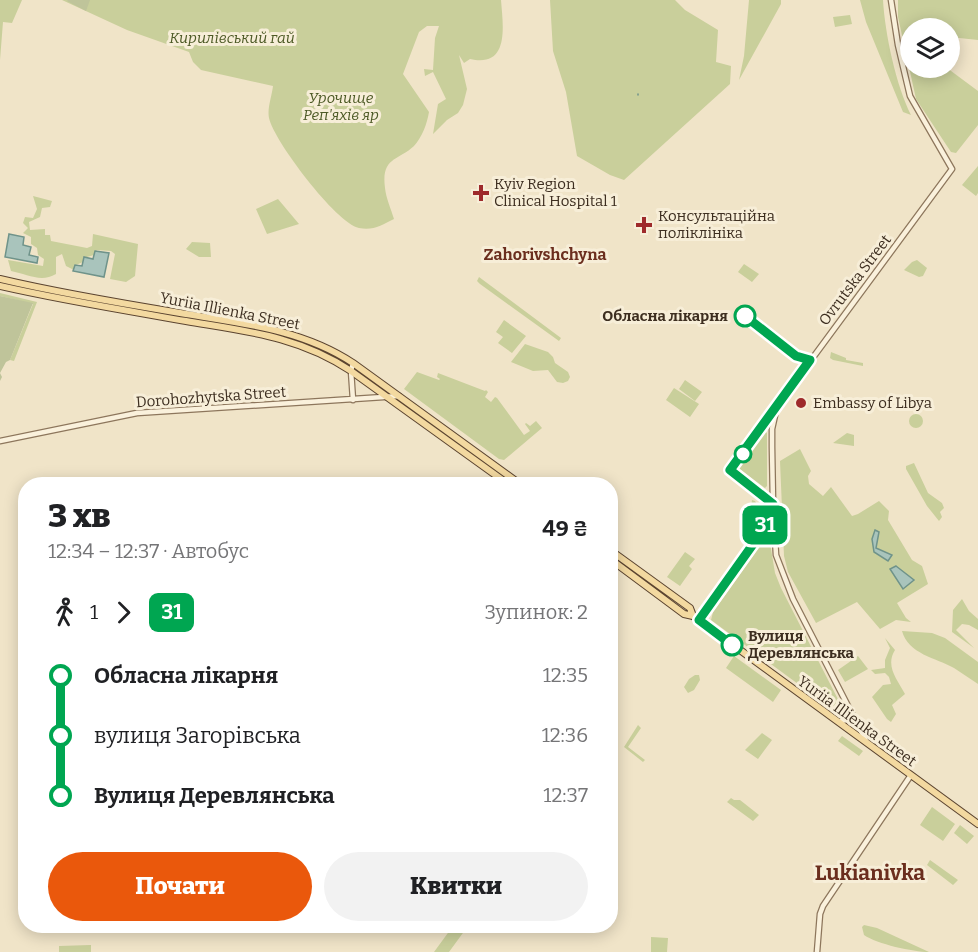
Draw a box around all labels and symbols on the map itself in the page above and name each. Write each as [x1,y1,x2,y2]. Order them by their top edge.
park label: Кирилівський гай [169,29,295,47]
park label: Урочище Реп'яхів яр [303,89,379,124]
place label: Kyiv Region Clinical Hospital 1 [494,175,617,210]
marker: Kyiv Region Clinical Hospital 1 [472,184,490,202]
place label: Консультаційна поліклініка [658,207,775,242]
marker: Консультаційна поліклініка [635,216,653,234]
street label: Ovrutska Street [815,231,895,329]
district label: Zahorivshchyna [484,245,606,264]
street label: Yuriia Illienka Street [158,289,302,334]
marker: Обласна лікарня [734,305,756,327]
place label: Обласна лікарня [602,307,728,325]
street label: Dorohozhytska Street [135,383,287,411]
place label: Embassy of Libya [813,394,932,412]
marker: Embassy of Libya [794,396,808,410]
unlabelled marker [734,445,752,463]
line badge: 31 [738,506,792,544]
place label: Вулиця Деревлянська [748,627,854,662]
marker: Вулиця Деревлянська [721,634,743,656]
street label: Yuriia Illienka Street [794,672,920,770]
district label: Lukianivka [815,860,925,886]

